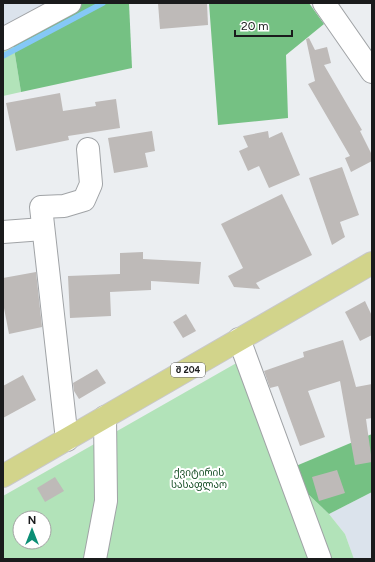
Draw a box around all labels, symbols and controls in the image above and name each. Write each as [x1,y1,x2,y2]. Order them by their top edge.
scale bar [235,12,292,38]
text: 20 m [241,19,269,33]
road number: შ 204 [171,363,205,377]
park label: ქვიტირის სასაფლაო [171,466,227,491]
north arrow [12,510,52,550]
text: N [28,514,36,527]

